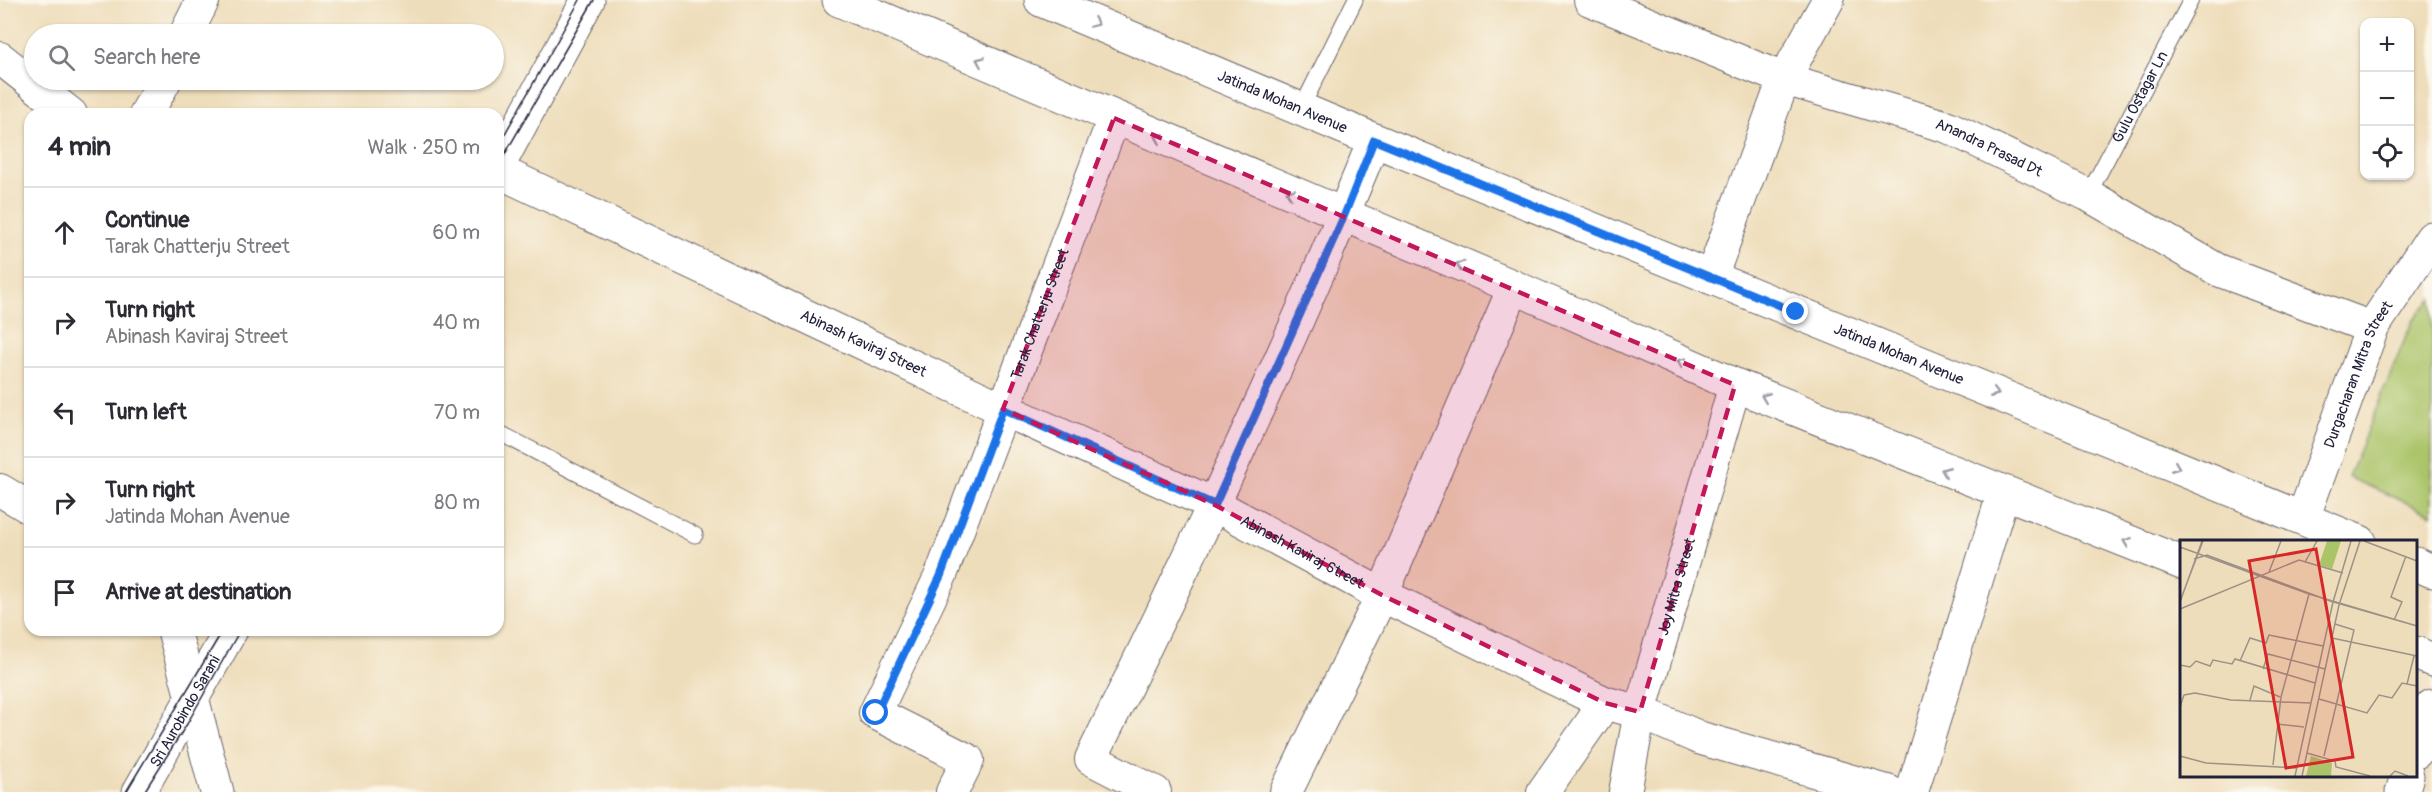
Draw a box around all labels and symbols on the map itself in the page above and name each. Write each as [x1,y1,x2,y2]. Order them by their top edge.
one-way arrow [1088,16,1099,28]
street label: Gulu Ostagar Ln [2108,48,2172,146]
one-way arrow [976,56,987,68]
street label: Jatinda Mohan Avenue [1215,66,1351,137]
street label: Anandra Prasad Dt [1933,114,2046,181]
one-way arrow [1155,133,1166,145]
one-way arrow [1285,188,1296,200]
street label: Tarak Chatterju Street [1006,245,1074,382]
one-way arrow [1455,260,1466,272]
street label: Durgacharan Mitra Street [2320,296,2397,451]
route end [1782,298,1808,324]
street label: Abinash Kaviraj Street [797,305,931,382]
street label: Jatinda Mohan Avenue [1831,319,1967,389]
one-way arrow [1677,357,1688,369]
one-way arrow [1989,386,2000,398]
one-way arrow [1760,392,1771,404]
one-way arrow [2170,459,2181,472]
one-way arrow [1941,466,1952,478]
street label: Abinash Kaviraj Street [1237,511,1368,593]
street label: Joy Mitra Street [1653,535,1700,638]
one-way arrow [2122,537,2133,549]
inset map [2180,540,2417,777]
street label: Sri Aurobindo Sarani [146,652,224,770]
route start [862,699,888,725]

